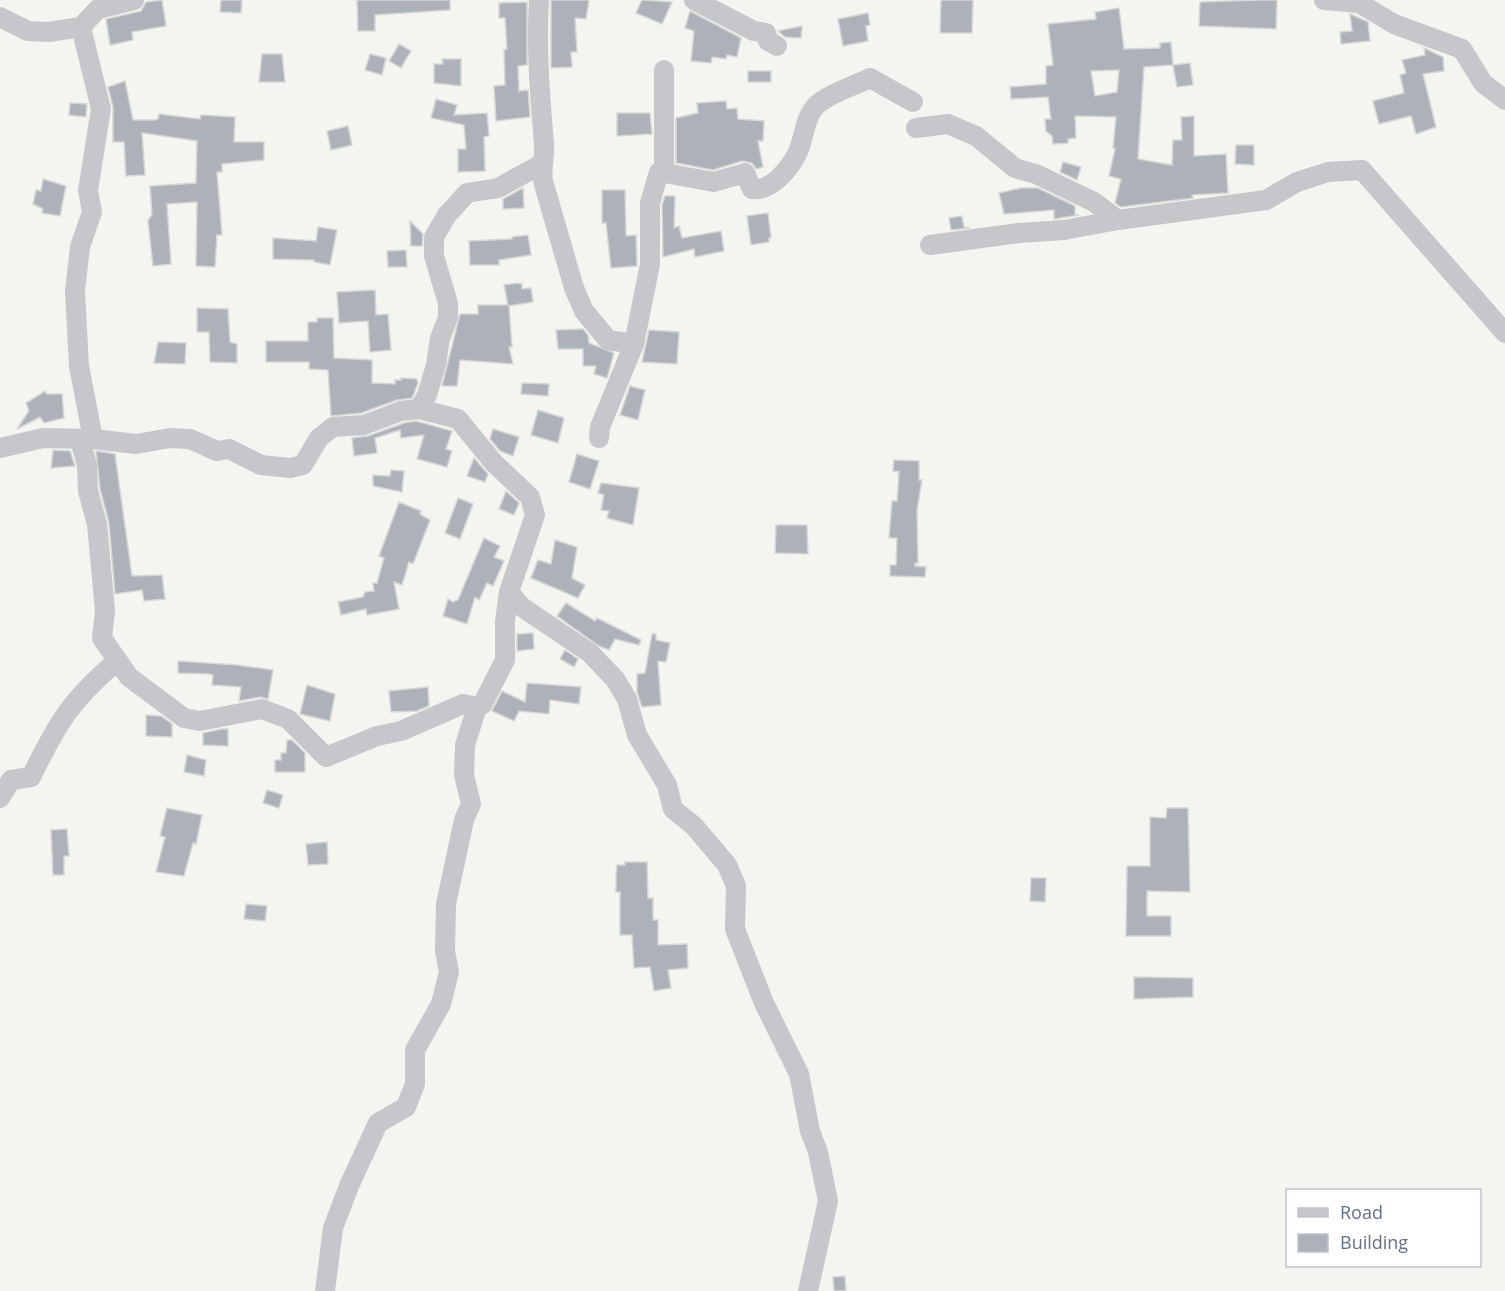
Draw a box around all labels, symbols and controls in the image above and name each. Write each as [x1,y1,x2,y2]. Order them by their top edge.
legend [1286,1189,1481,1267]
text: Road [1340,1200,1383,1224]
text: Building [1340,1230,1408,1254]

